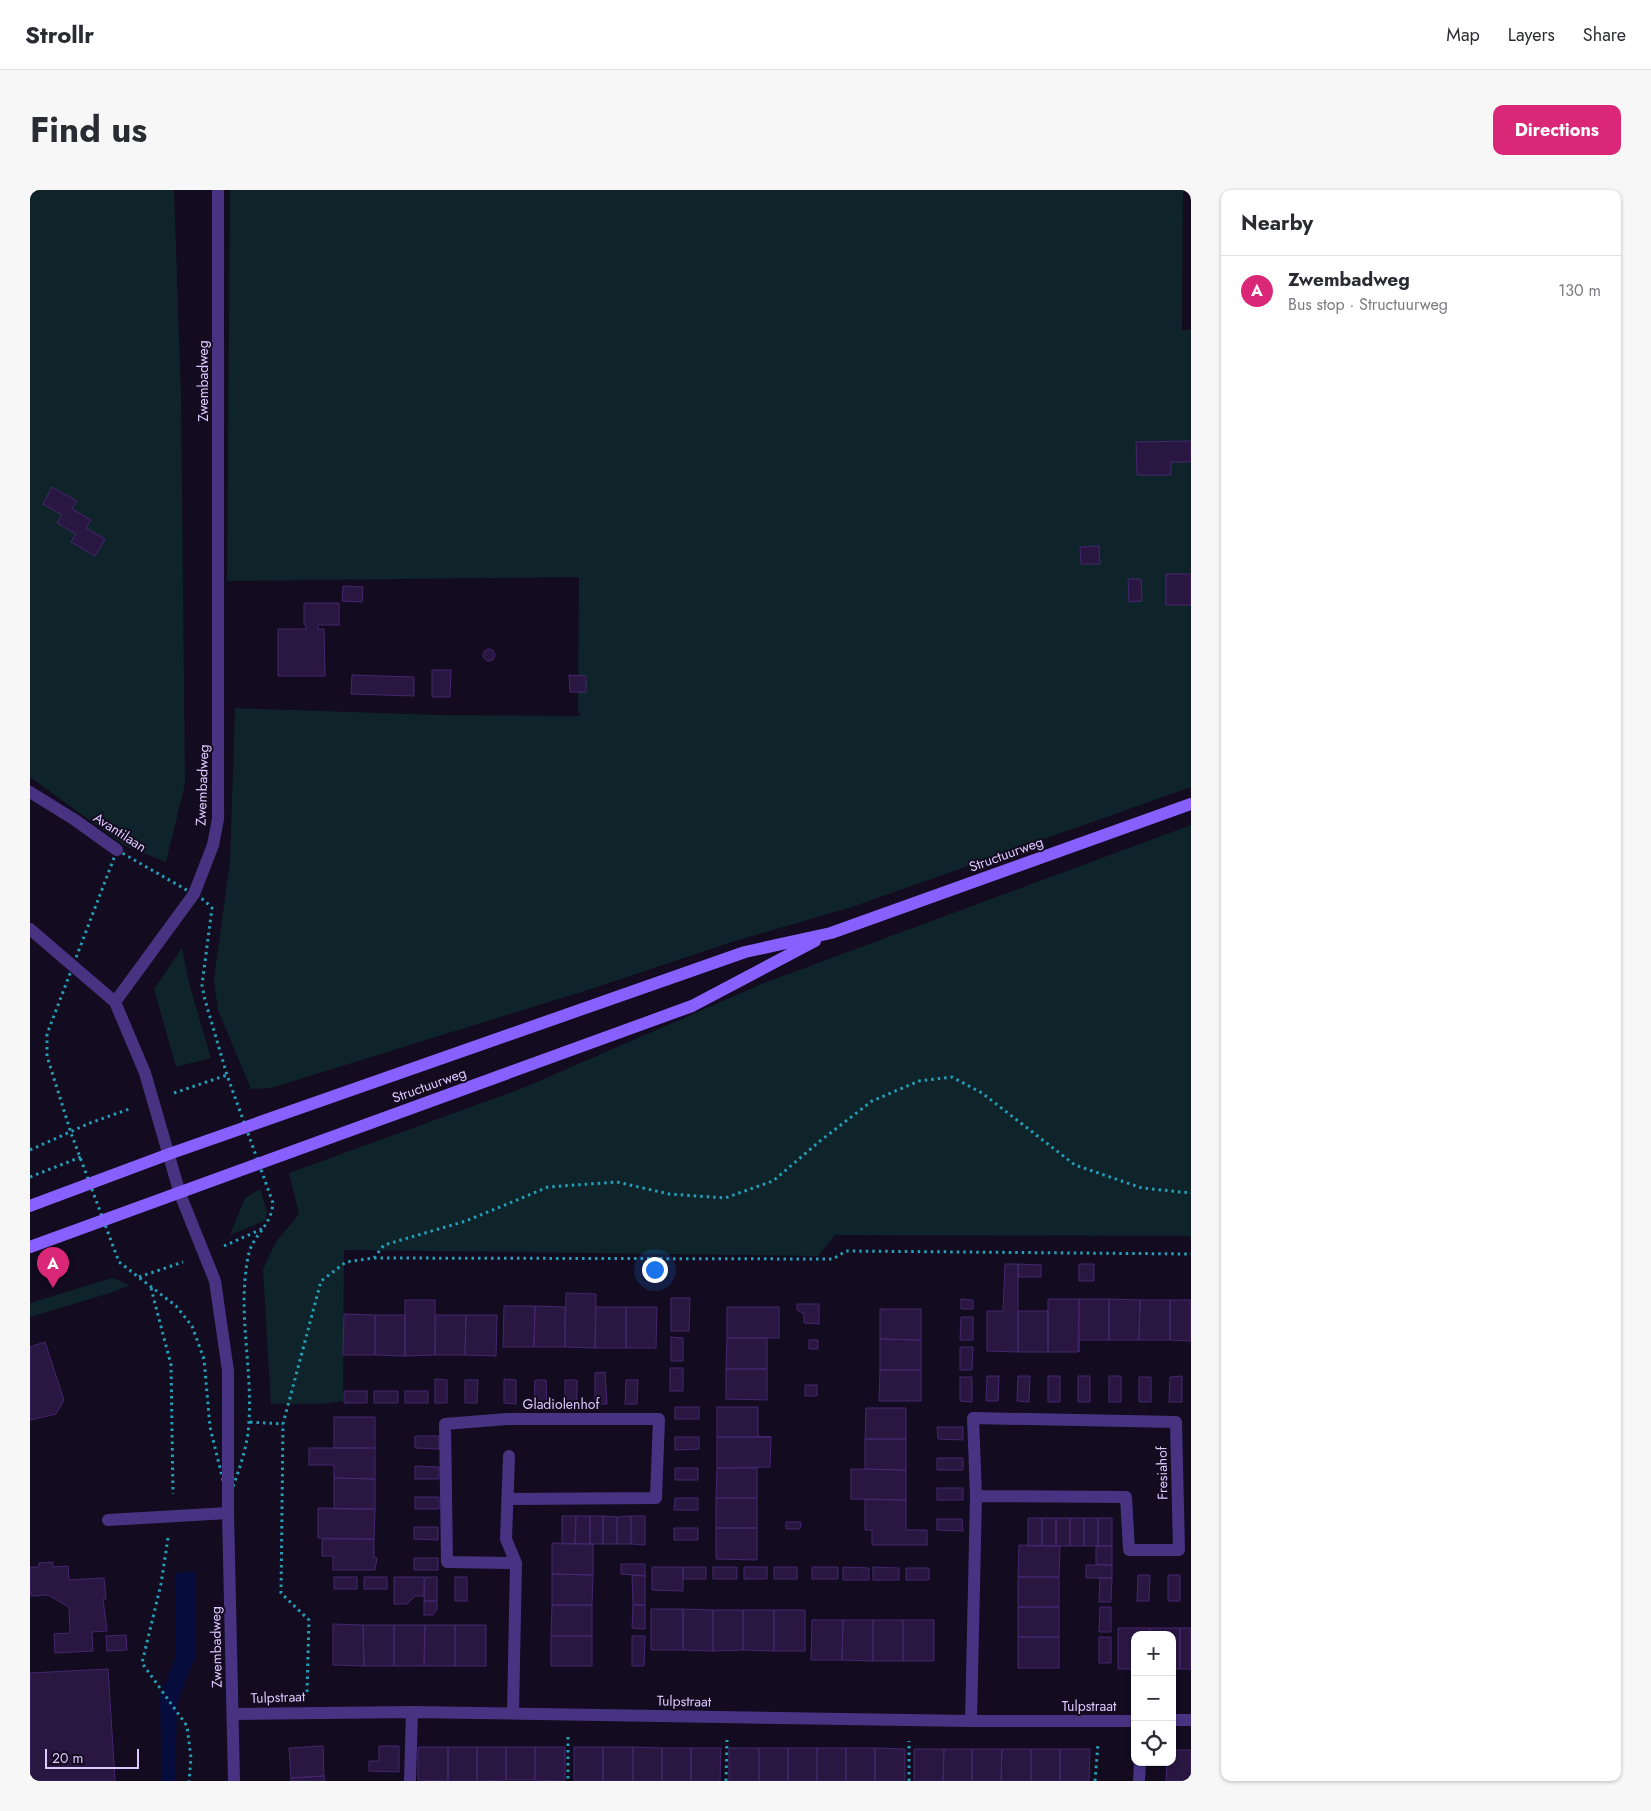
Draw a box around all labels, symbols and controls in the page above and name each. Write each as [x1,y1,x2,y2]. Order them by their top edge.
text: Strollr [25,17,94,52]
text: Map [1446,22,1480,48]
text: Layers [1508,22,1555,48]
text: Share [1583,22,1626,48]
text: Find us [30,105,147,155]
button: Directions [1493,105,1621,155]
text: Nearby [1241,208,1313,238]
text: Zwembadweg [1288,266,1410,293]
text: A [1251,279,1263,302]
text: 130 m [1558,279,1601,302]
text: Bus stop · Structuurweg [1288,293,1448,316]
street label: Zwembadweg [193,340,213,422]
street label: Zwembadweg [191,744,213,826]
street label: Avantilaan [89,807,151,857]
street label: Structuurweg [966,831,1046,877]
street label: Structuurweg [389,1062,469,1108]
pin: A [37,1247,69,1288]
your location [642,1257,668,1283]
street label: Gladiolenhof [523,1394,600,1414]
street label: Fresiahof [1152,1445,1172,1500]
street label: Zwembadweg [205,1606,227,1688]
map controls [1131,1631,1176,1766]
button: + [1131,1631,1176,1676]
button: − [1131,1676,1176,1721]
street label: Tulpstraat [250,1686,306,1708]
street label: Tulpstraat [657,1691,712,1711]
street label: Tulpstraat [1062,1696,1117,1716]
button: locate [1131,1721,1176,1766]
scale bar [45,1746,139,1769]
text: 20 m [52,1748,84,1768]

